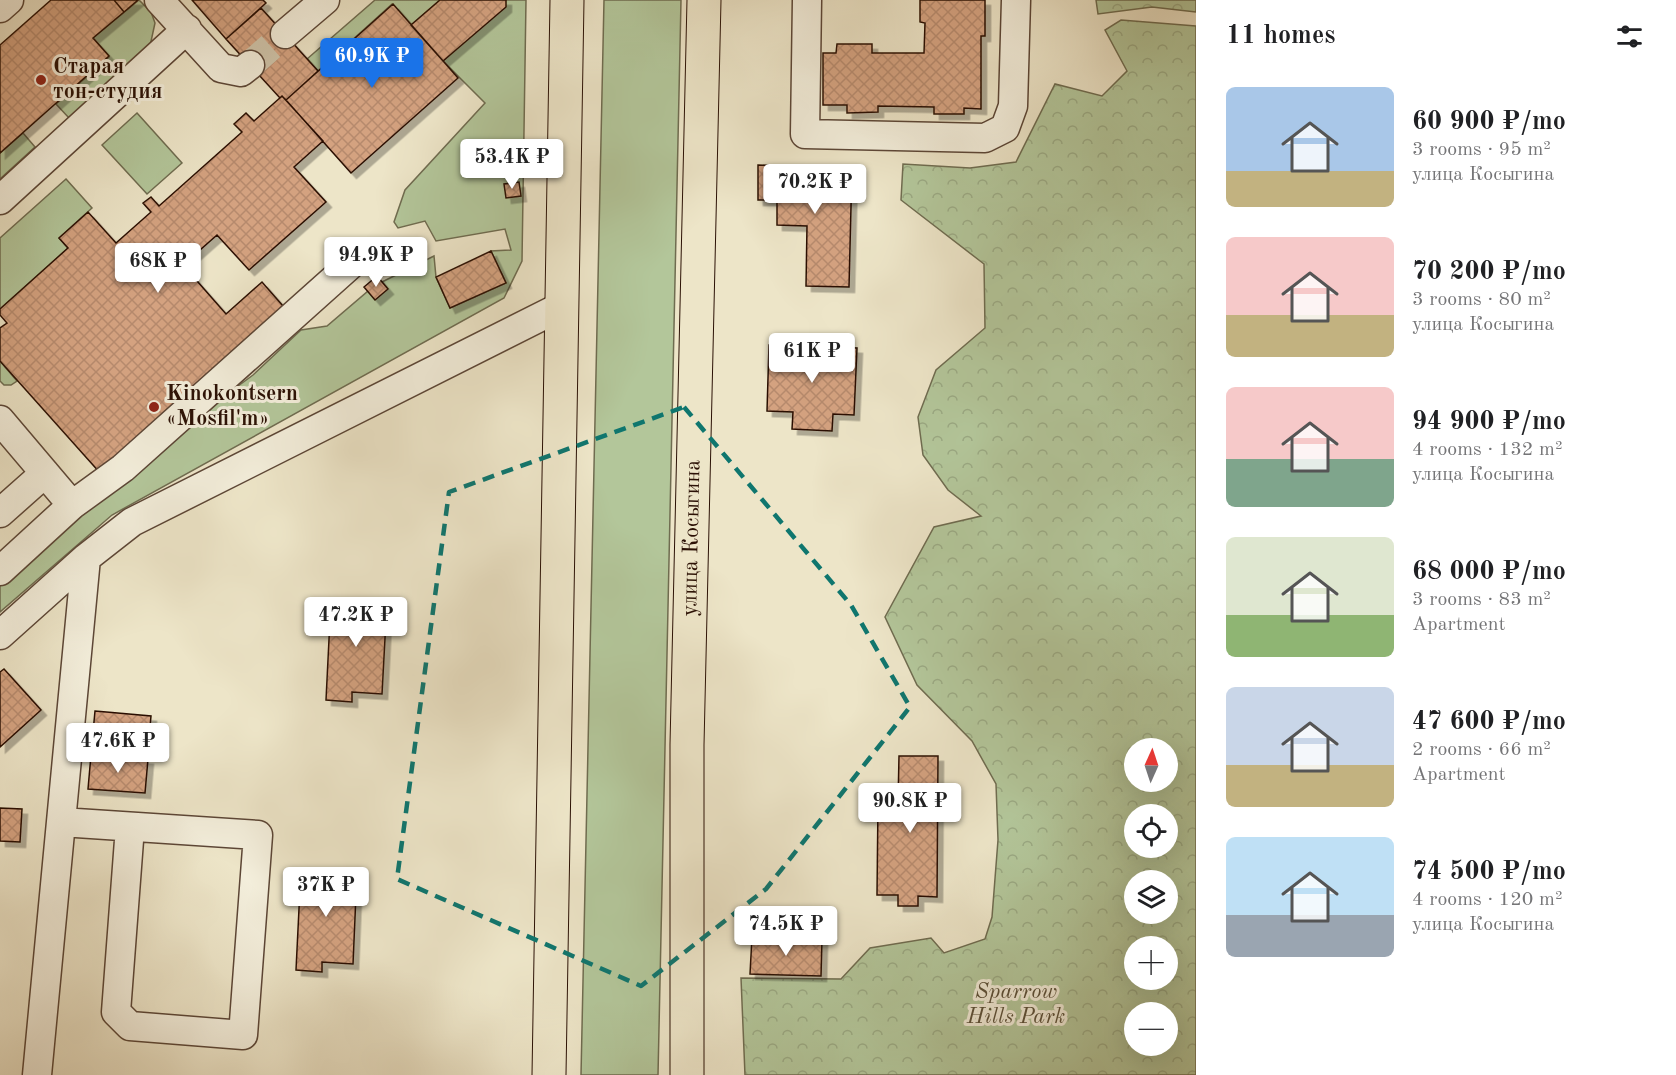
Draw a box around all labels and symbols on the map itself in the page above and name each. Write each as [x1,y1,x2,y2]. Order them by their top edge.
pin: 60.9K ₽ [317,38,427,89]
place label: Старая тон-студия [53,56,163,103]
marker: Старая тон-студия [34,73,48,87]
pin: 53.4K ₽ [457,139,567,190]
pin: 70.2K ₽ [760,164,870,215]
pin: 94.9K ₽ [321,237,431,288]
pin: 68K ₽ [116,243,200,294]
pin: 61K ₽ [770,333,854,384]
place label: Kinokontsern «Mosfil'm» [166,383,298,430]
marker: Kinokontsern «Mosfil'm» [147,400,161,414]
street label: улица Косыгина [679,459,705,617]
pin: 47.2K ₽ [301,597,411,648]
pin: 47.6K ₽ [63,723,173,774]
north arrow [1124,738,1178,792]
pin: 90.8K ₽ [855,783,965,834]
pin: 37K ₽ [284,867,368,918]
pin: 74.5K ₽ [731,906,841,957]
park label: Sparrow Hills Park [966,981,1065,1028]

